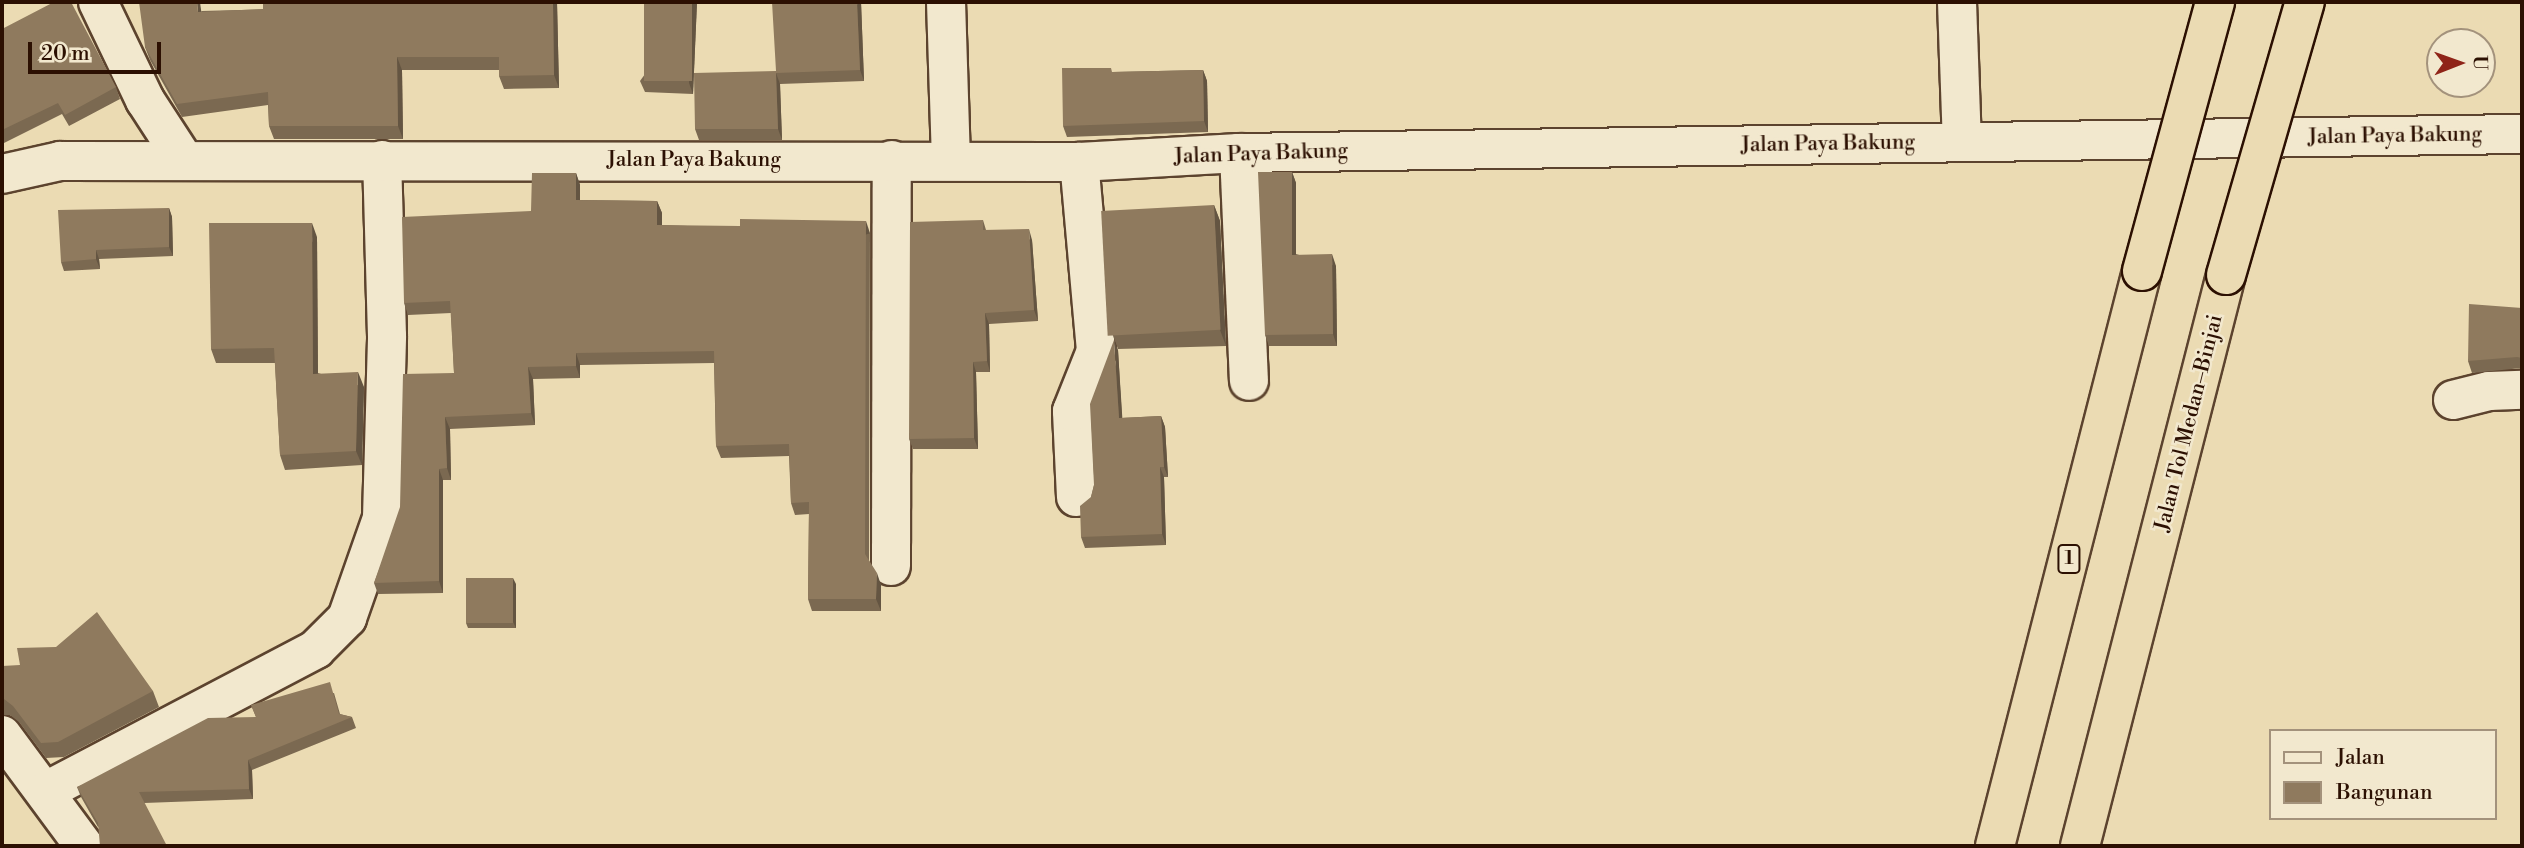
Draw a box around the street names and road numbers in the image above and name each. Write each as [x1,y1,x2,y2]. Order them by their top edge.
street label: Jalan Paya Bakung [2308,122,2482,150]
street label: Jalan Paya Bakung [1741,130,1915,158]
street label: Jalan Paya Bakung [1173,138,1349,170]
street label: Jalan Paya Bakung [607,147,781,173]
street label: Jalan Tol Medan–Binjai [2150,312,2228,534]
road number: 1 [2057,544,2081,574]

